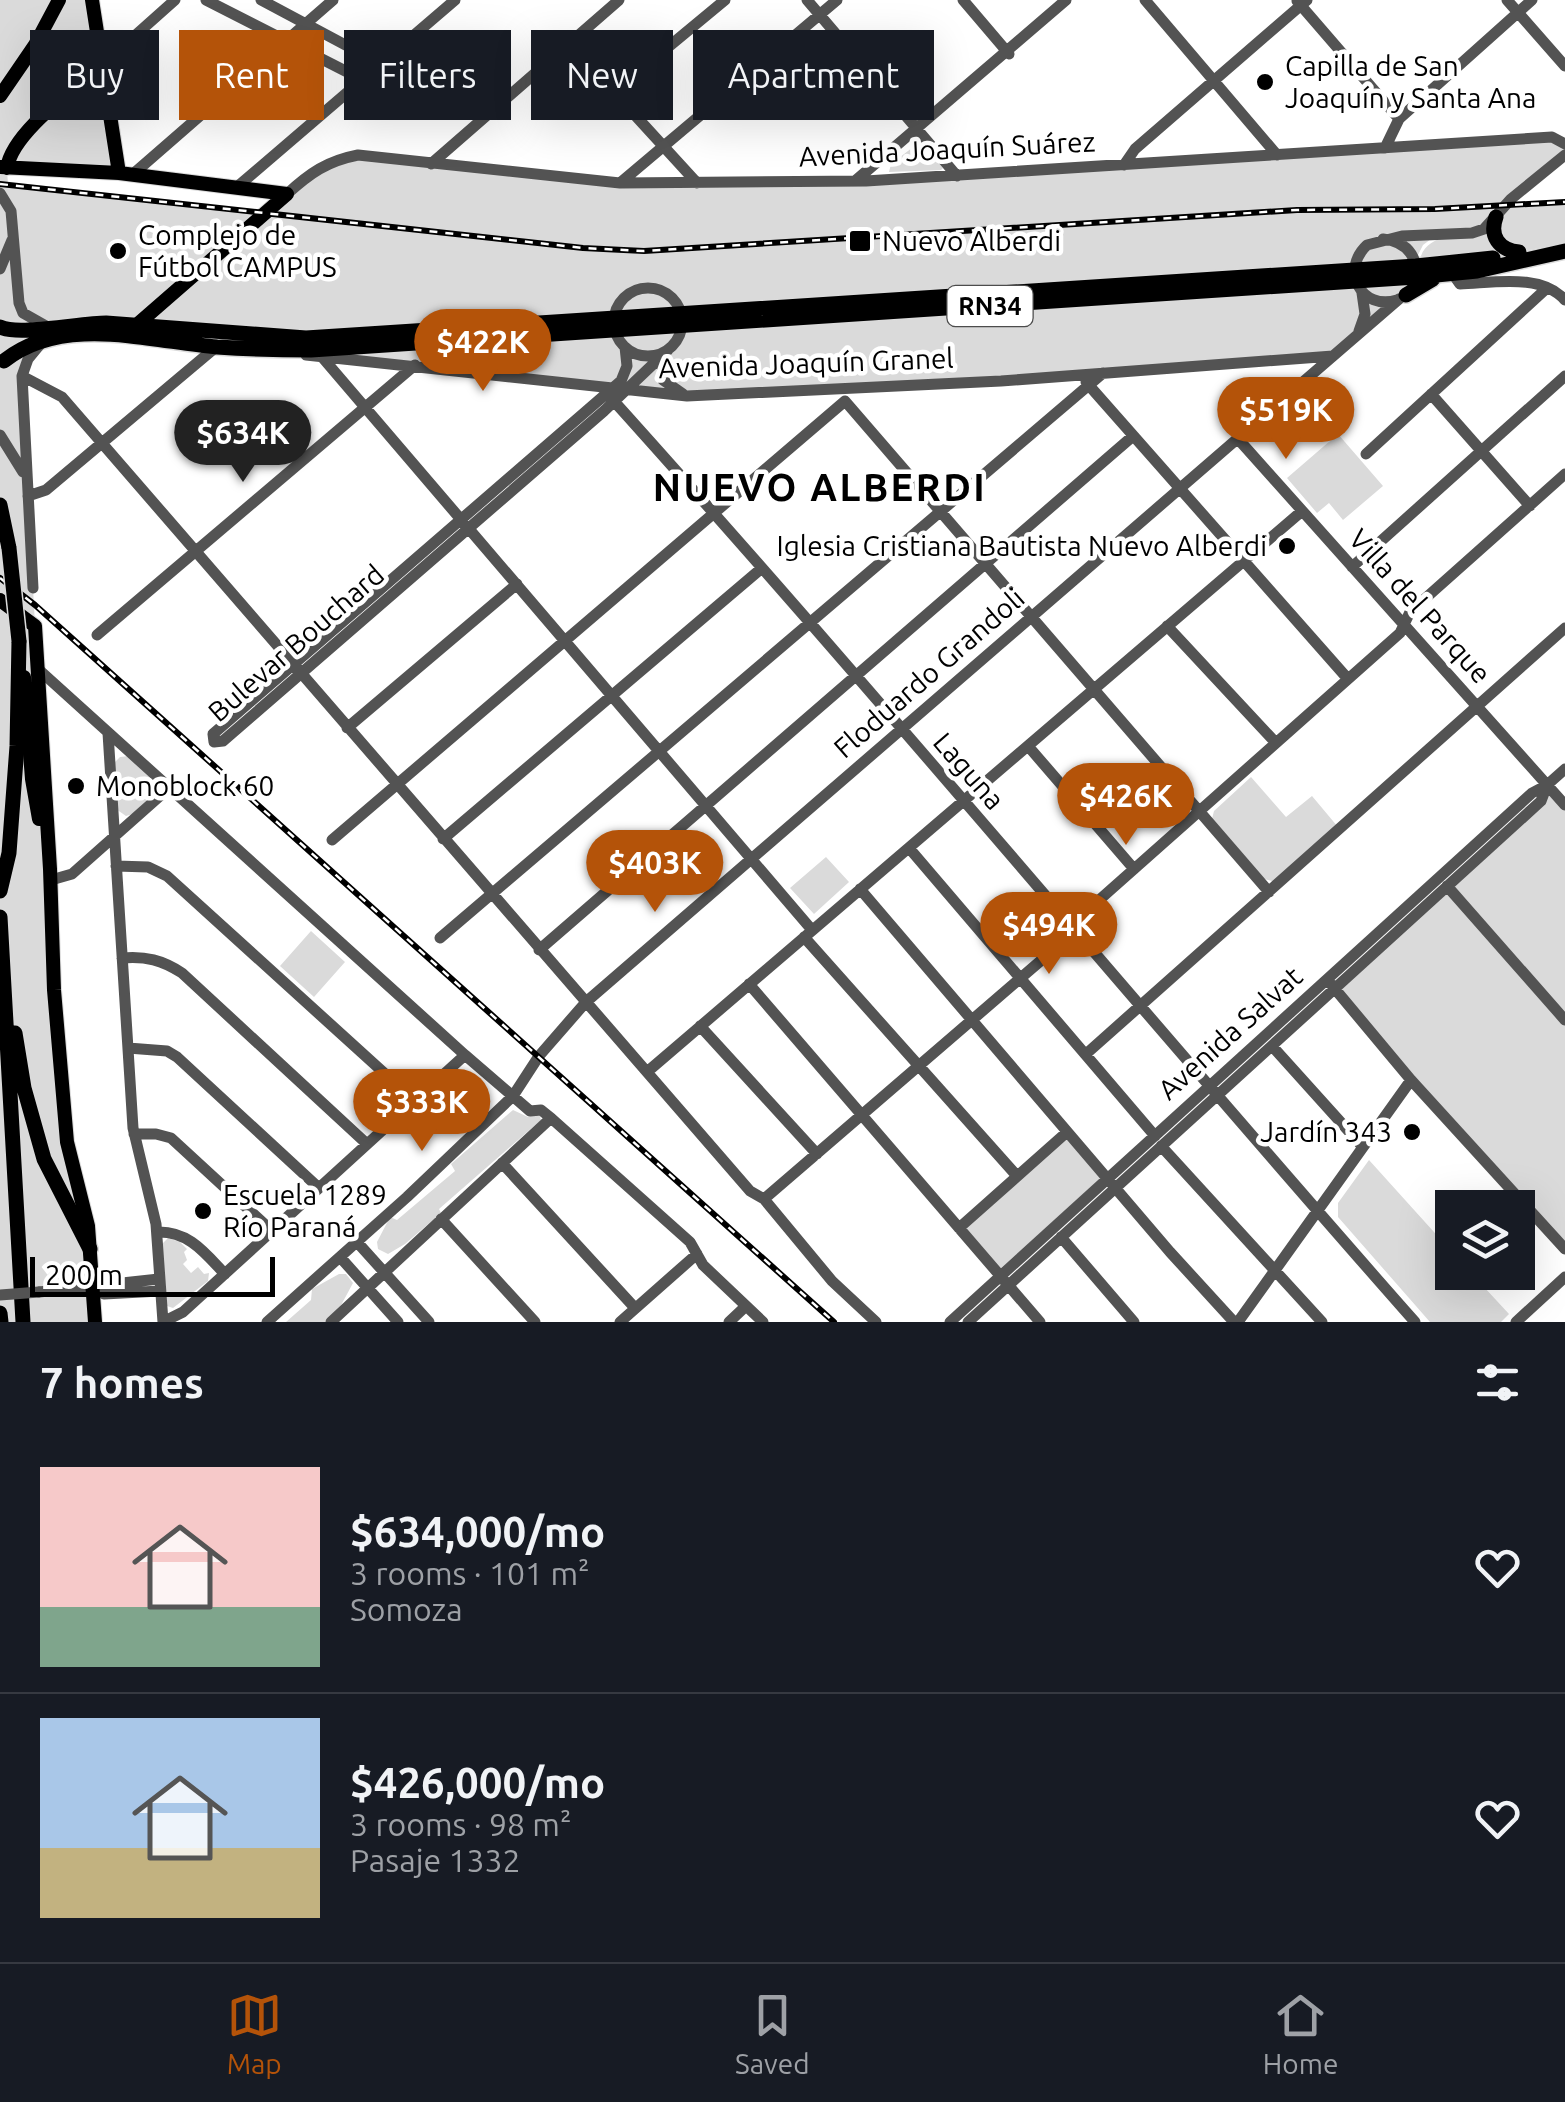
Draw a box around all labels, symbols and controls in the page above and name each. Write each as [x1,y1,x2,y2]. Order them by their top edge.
chip: Buy [30,30,159,120]
chip: Rent [179,30,324,120]
chip: Filters [344,30,511,120]
chip: New [531,30,673,120]
chip: Apartment [693,30,934,120]
place label: Capilla de San Joaquín y Santa Ana [1285,50,1536,113]
marker: Capilla de San Joaquín y Santa Ana [1254,71,1276,93]
street label: Avenida Joaquín Suárez [798,125,1096,172]
place label: Complejo de Fútbol CAMPUS [138,219,337,282]
place label: Nuevo Alberdi [882,225,1061,256]
marker: Nuevo Alberdi [847,228,873,254]
marker: Complejo de Fútbol CAMPUS [107,240,129,262]
road number: RN34 [948,286,1032,326]
pin: $422K [413,309,553,394]
text: $422K [436,323,530,359]
street label: Avenida Joaquín Granel [658,342,954,383]
pin: $519K [1216,377,1356,462]
text: $519K [1239,391,1333,427]
pin: $634K [173,400,313,485]
text: $634K [196,414,290,450]
district label: NUEVO ALBERDI [653,466,987,508]
street label: Villa del Parque [1343,523,1497,689]
place label: Iglesia Cristiana Bautista Nuevo Alberdi [777,530,1267,561]
marker: Iglesia Cristiana Bautista Nuevo Alberdi [1276,535,1298,557]
street label: Bulevar Bouchard [202,558,390,727]
street label: Floduardo Grandoli [827,582,1030,764]
street label: Laguna [928,726,1011,815]
pin: $426K [1056,763,1196,848]
place label: Monoblock 60 [96,770,274,801]
marker: Monoblock 60 [65,775,87,797]
text: $426K [1079,777,1173,813]
pin: $403K [585,830,725,915]
text: $403K [608,844,702,880]
pin: $494K [979,892,1119,977]
text: $494K [1002,906,1096,942]
street label: Avenida Salvat [1152,960,1308,1105]
pin: $333K [352,1069,492,1154]
text: $333K [375,1083,469,1119]
place label: Jardín 343 [1260,1116,1392,1147]
marker: Jardín 343 [1401,1121,1423,1143]
place label: Escuela 1289 Río Paraná [223,1179,387,1242]
map controls [1435,1190,1535,1290]
button: layers [1435,1190,1535,1290]
marker: Escuela 1289 Río Paraná [192,1200,214,1222]
scale bar [30,1252,275,1296]
text: 200 m [45,1259,123,1290]
icon: filters [1470,1355,1525,1410]
text: 7 homes [40,1359,204,1406]
icon: home [120,1507,240,1627]
text: $634,000/mo [350,1508,605,1555]
icon: heart [1470,1540,1525,1595]
text: 3 rooms · 101 m² [350,1555,590,1591]
text: Somoza [350,1591,463,1627]
icon: home [120,1758,240,1878]
text: $426,000/mo [350,1759,605,1806]
icon: heart [1470,1791,1525,1846]
text: 3 rooms · 98 m² [350,1806,571,1842]
text: Pasaje 1332 [350,1842,521,1878]
tab: Map [227,1988,282,2079]
tab: Saved [735,1988,810,2079]
tab: Home [1263,1988,1338,2079]

